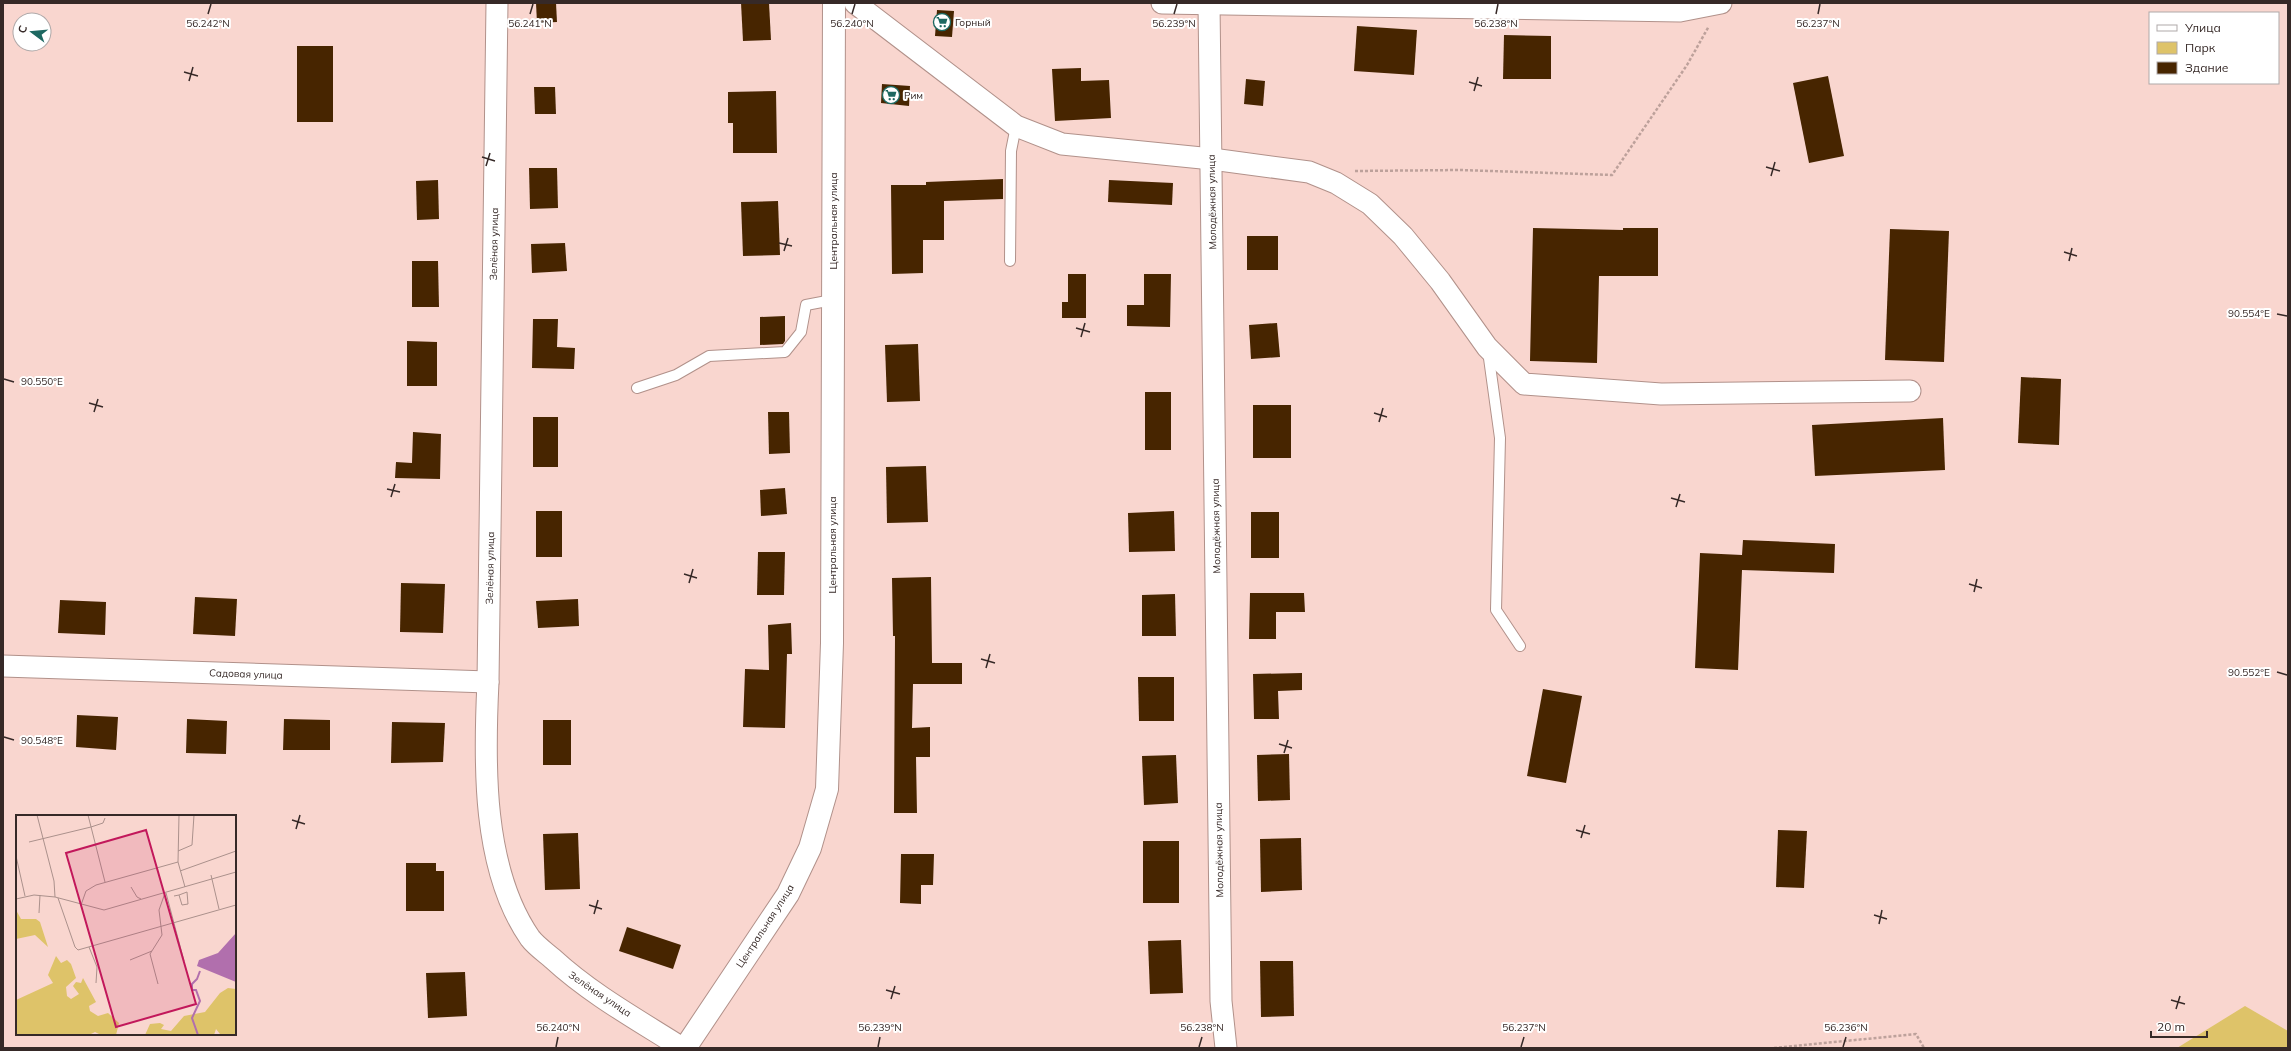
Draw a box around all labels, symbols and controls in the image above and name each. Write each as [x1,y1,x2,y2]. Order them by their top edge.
north arrow [12,12,52,52]
supermarket icon: Горный [932,12,952,32]
legend [2149,12,2279,84]
place label: Горный [955,16,991,29]
text: 56.242°N [186,17,230,30]
text: 56.241°N [508,17,552,30]
text: 56.240°N [830,17,874,30]
text: 56.239°N [1152,17,1196,30]
text: 56.238°N [1474,17,1518,30]
text: 56.237°N [1796,17,1840,30]
text: Улица [2184,20,2221,35]
text: С [15,23,30,35]
text: Парк [2185,40,2216,55]
text: Здание [2185,60,2229,75]
supermarket icon: Рим [881,85,901,105]
place label: Рим [904,89,923,102]
street label: Молодёжная улица [1205,154,1219,250]
street label: Центральная улица [827,173,840,270]
street label: Зелёная улица [487,207,501,281]
text: 90.554°E [2228,307,2270,320]
text: 90.550°E [21,375,63,388]
street label: Молодёжная улица [1209,478,1223,574]
street label: Центральная улица [826,497,839,594]
street label: Зелёная улица [483,531,497,605]
street label: Садовая улица [209,666,283,682]
text: 90.552°E [2228,666,2270,679]
text: 90.548°E [21,734,63,747]
street label: Молодёжная улица [1212,802,1226,898]
inset map [16,815,236,1035]
street label: Центральная улица [733,882,797,970]
street label: Зелёная улица [566,968,634,1020]
scale bar [2151,1013,2207,1039]
text: 20 m [2157,1019,2185,1034]
text: 56.240°N [536,1021,580,1034]
text: 56.239°N [858,1021,902,1034]
text: 56.238°N [1180,1021,1224,1034]
text: 56.237°N [1502,1021,1546,1034]
text: 56.236°N [1824,1021,1868,1034]

